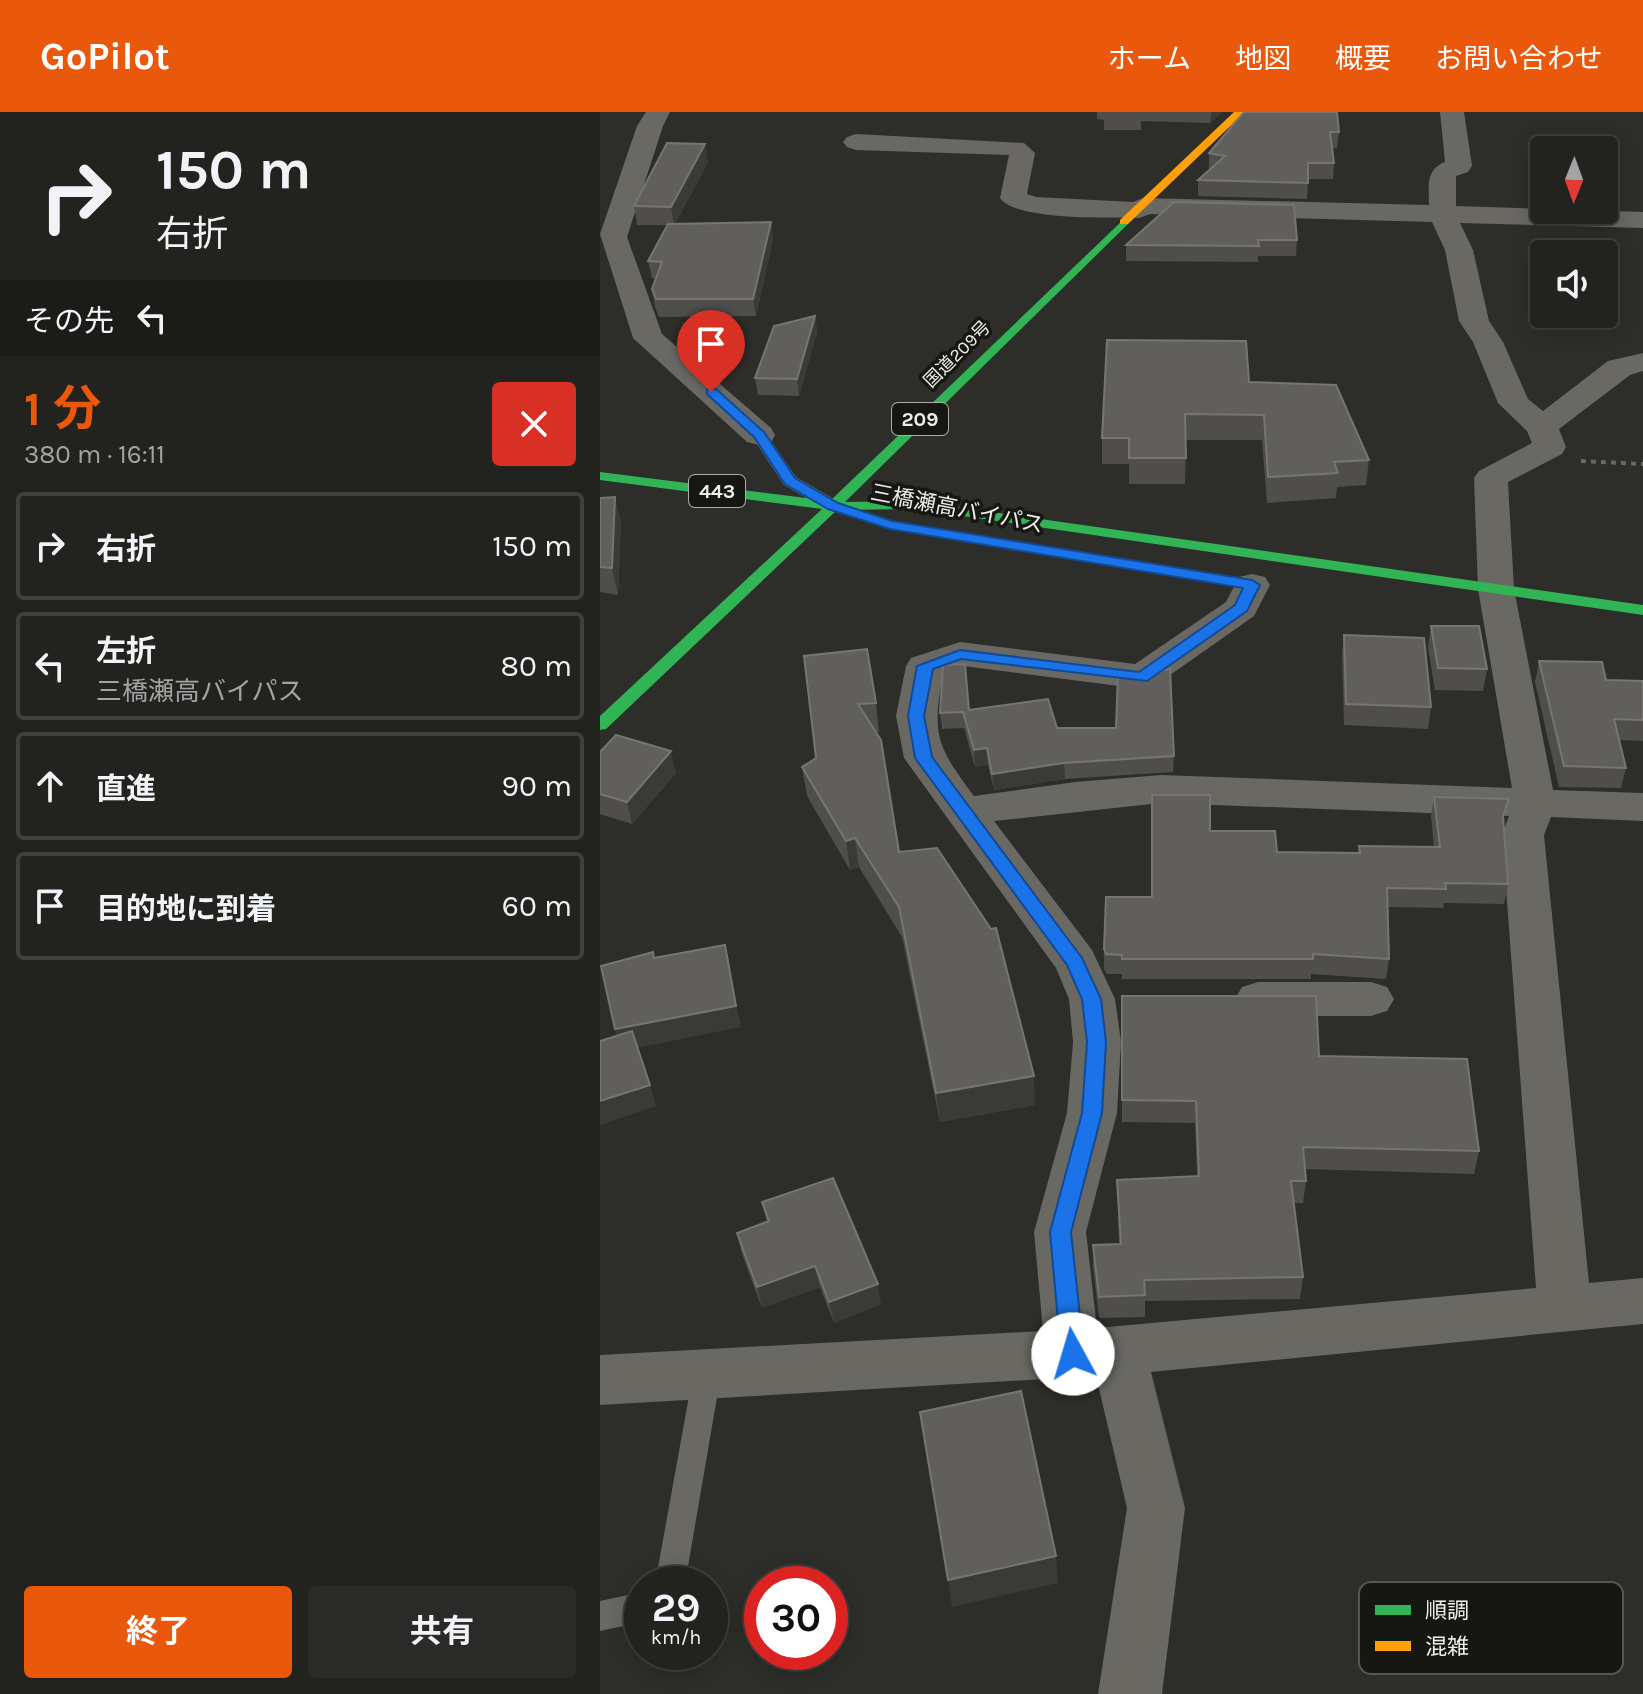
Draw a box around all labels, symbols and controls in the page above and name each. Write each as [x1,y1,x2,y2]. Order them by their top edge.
text: GoPilot [40,34,170,79]
text: ホーム [1108,42,1191,75]
text: 地図 [1235,42,1291,75]
text: 概要 [1335,42,1391,75]
text: お問い合わせ [1435,42,1603,75]
north arrow [1530,136,1618,224]
map controls [1530,136,1618,328]
text: 150 m [156,137,311,202]
icon: right [24,144,128,248]
text: 右折 [156,213,228,255]
button: sound [1530,240,1618,328]
icon: left [130,296,174,340]
text: その先 [24,303,114,339]
pin [677,310,745,392]
street label: 国道209号 [919,316,995,392]
icon: arrive [689,322,733,366]
text: 1 分 [24,381,101,437]
button: close [492,382,576,466]
road number: 209 [892,403,948,435]
text: 380 m · 16:11 [24,439,165,470]
road number: 443 [689,475,745,507]
street label: 三橋瀬高バイパス [868,479,1046,539]
icon: right [28,524,72,568]
text: 150 m [492,528,572,564]
text: 右折 [96,531,156,567]
text: 左折 [96,633,156,669]
icon: left [28,644,72,688]
text: 80 m [501,648,572,684]
text: 三橋瀬高バイパス [96,676,303,707]
icon: ahead [28,764,72,808]
text: 90 m [502,768,572,804]
text: 直進 [96,771,156,807]
icon: arrive [28,884,72,928]
text: 60 m [502,888,572,924]
text: 目的地に到着 [96,891,276,927]
position arrow [1031,1312,1115,1396]
speed limit sign: 30 [744,1566,848,1670]
legend [1359,1582,1623,1674]
text: 29 [652,1584,700,1631]
button: 終了 [24,1586,292,1678]
button: 共有 [308,1586,576,1678]
text: 順調 [1425,1598,1469,1624]
text: km/h [651,1626,701,1649]
text: 混雑 [1425,1634,1469,1660]

